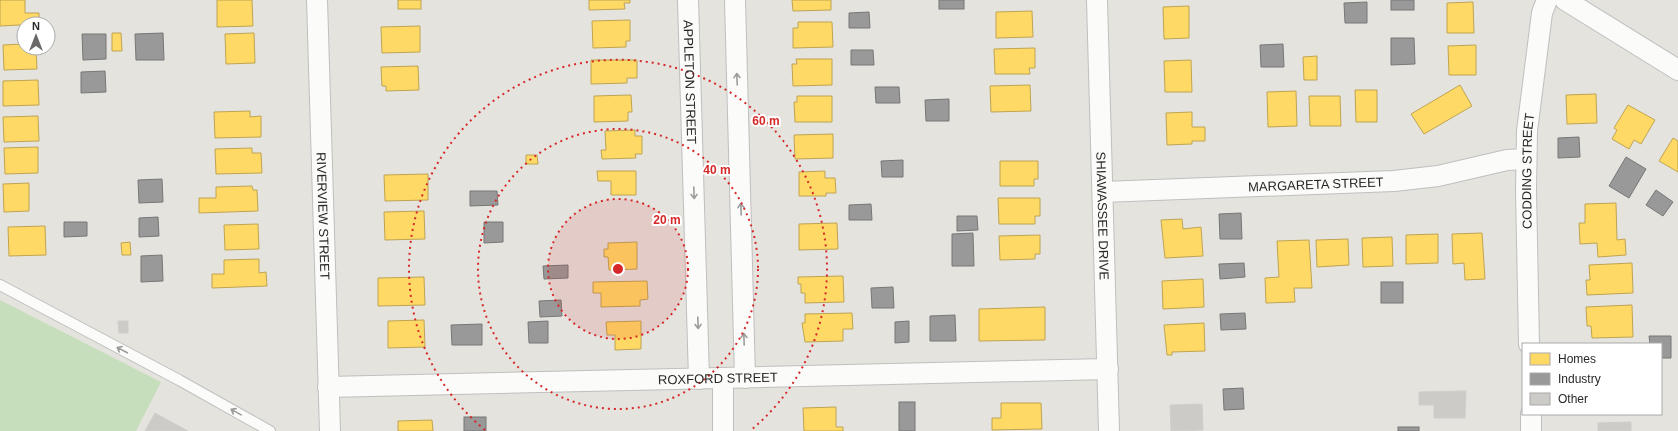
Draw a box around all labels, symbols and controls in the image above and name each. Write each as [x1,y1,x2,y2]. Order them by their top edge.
north arrow [16,16,56,56]
text: N [32,20,40,32]
street label: APPLETON STREET [681,20,700,144]
one-way arrow [733,73,741,86]
street label: CODDING STREET [1518,112,1537,229]
text: 60 m [752,114,780,128]
street label: RIVERVIEW STREET [314,152,333,280]
street label: SHIAWASSEE DRIVE [1094,152,1112,281]
text: 40 m [703,163,731,177]
street label: MARGARETA STREET [1248,174,1384,194]
one-way arrow [690,186,698,199]
one-way arrow [737,203,744,216]
text: 20 m [653,213,681,227]
centre of rings [611,262,625,276]
one-way arrow [694,316,702,329]
one-way arrow [740,333,748,346]
legend [1522,343,1662,415]
one-way arrow [116,345,128,353]
text: Homes [1558,352,1596,366]
street label: ROXFORD STREET [658,369,778,387]
text: Industry [1558,372,1601,386]
text: Other [1558,392,1588,406]
one-way arrow [230,407,242,415]

